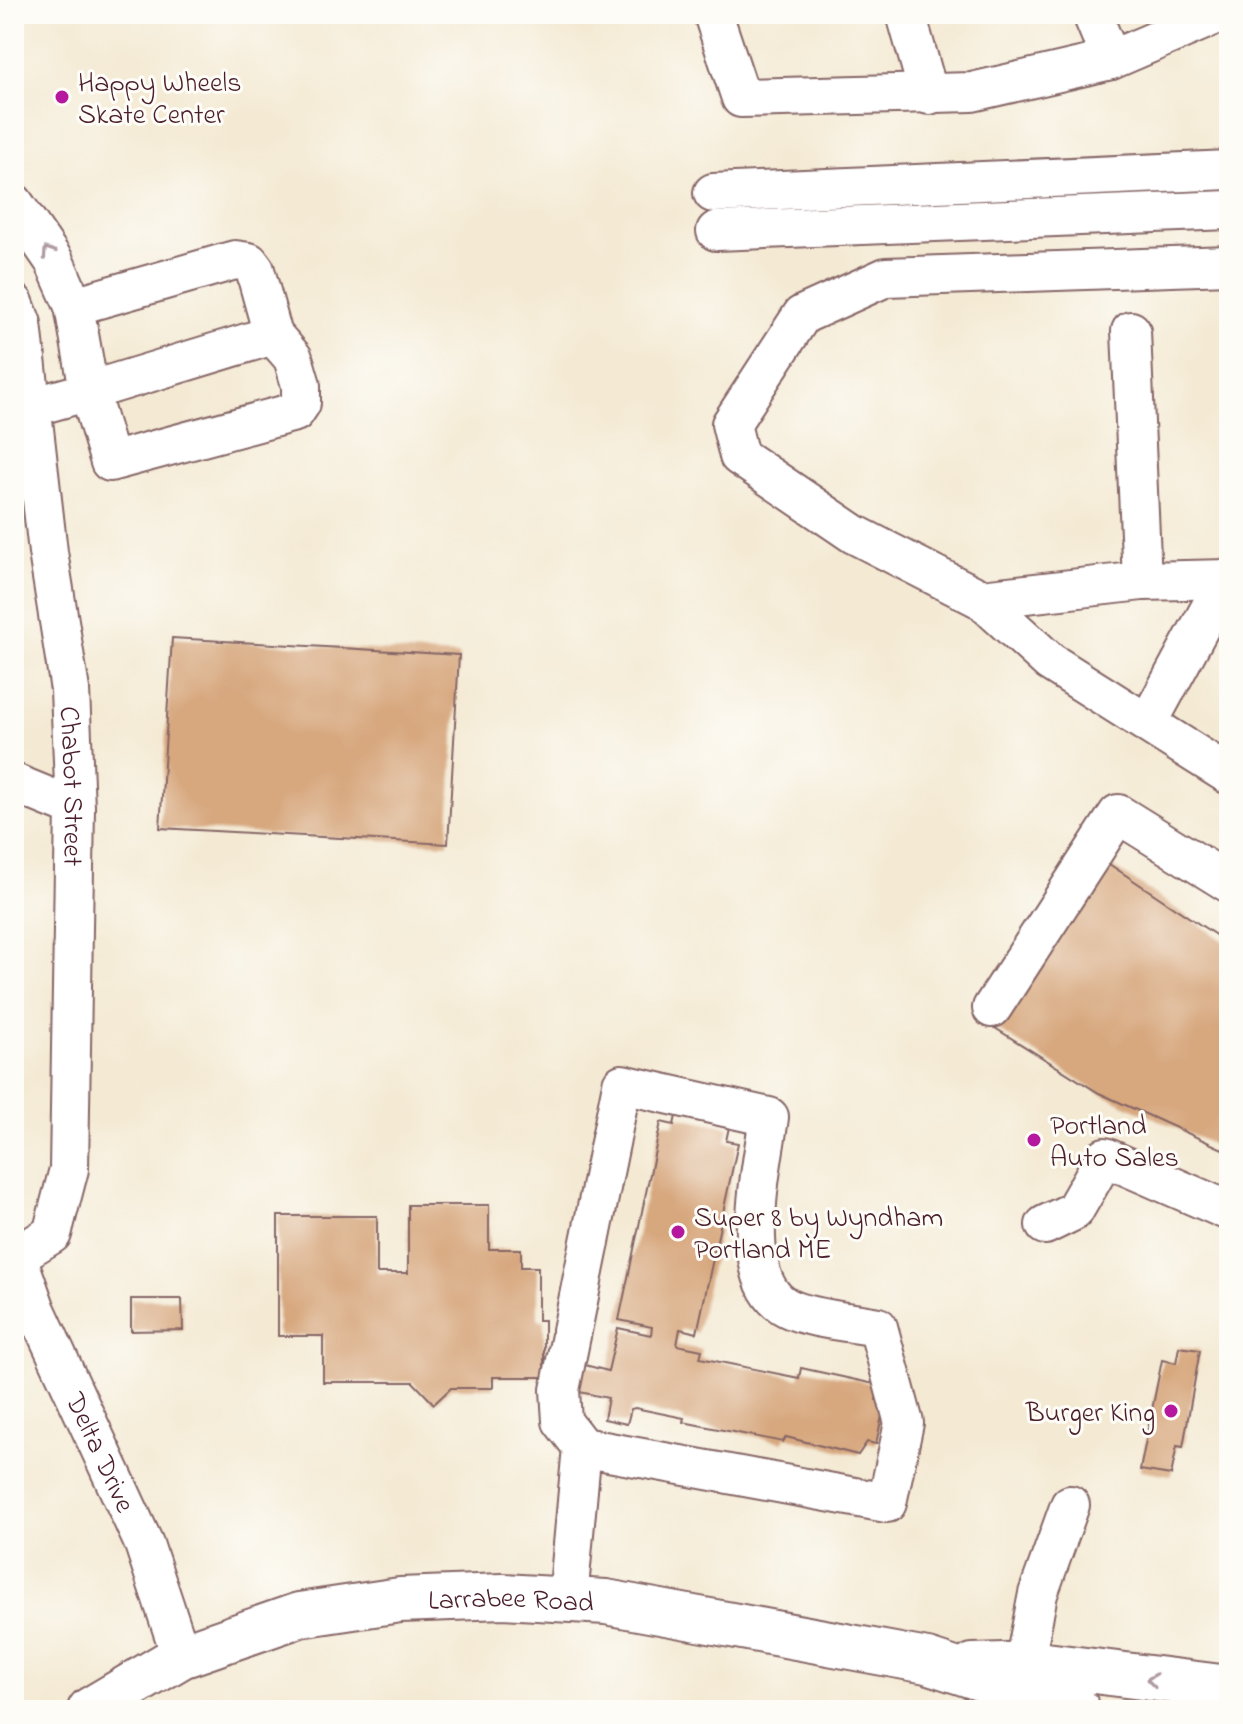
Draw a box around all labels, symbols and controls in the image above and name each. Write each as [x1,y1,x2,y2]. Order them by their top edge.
place label: Happy Wheels Skate Center [78,64,241,137]
marker: Happy Wheels Skate Center [53,88,71,106]
one-way arrow [43,246,58,261]
street label: Chabot Street [47,705,92,867]
place label: Portland Auto Sales [1050,1107,1179,1180]
marker: Portland Auto Sales [1025,1131,1043,1149]
place label: Super 8 by Wyndham Portland ME [694,1199,943,1272]
marker: Super 8 by Wyndham Portland ME [669,1223,687,1241]
street label: Delta Drive [52,1386,144,1520]
place label: Burger King [1025,1394,1155,1435]
marker: Burger King [1162,1402,1180,1420]
street label: Larrabee Road [428,1579,595,1625]
one-way arrow [1145,1672,1158,1689]

